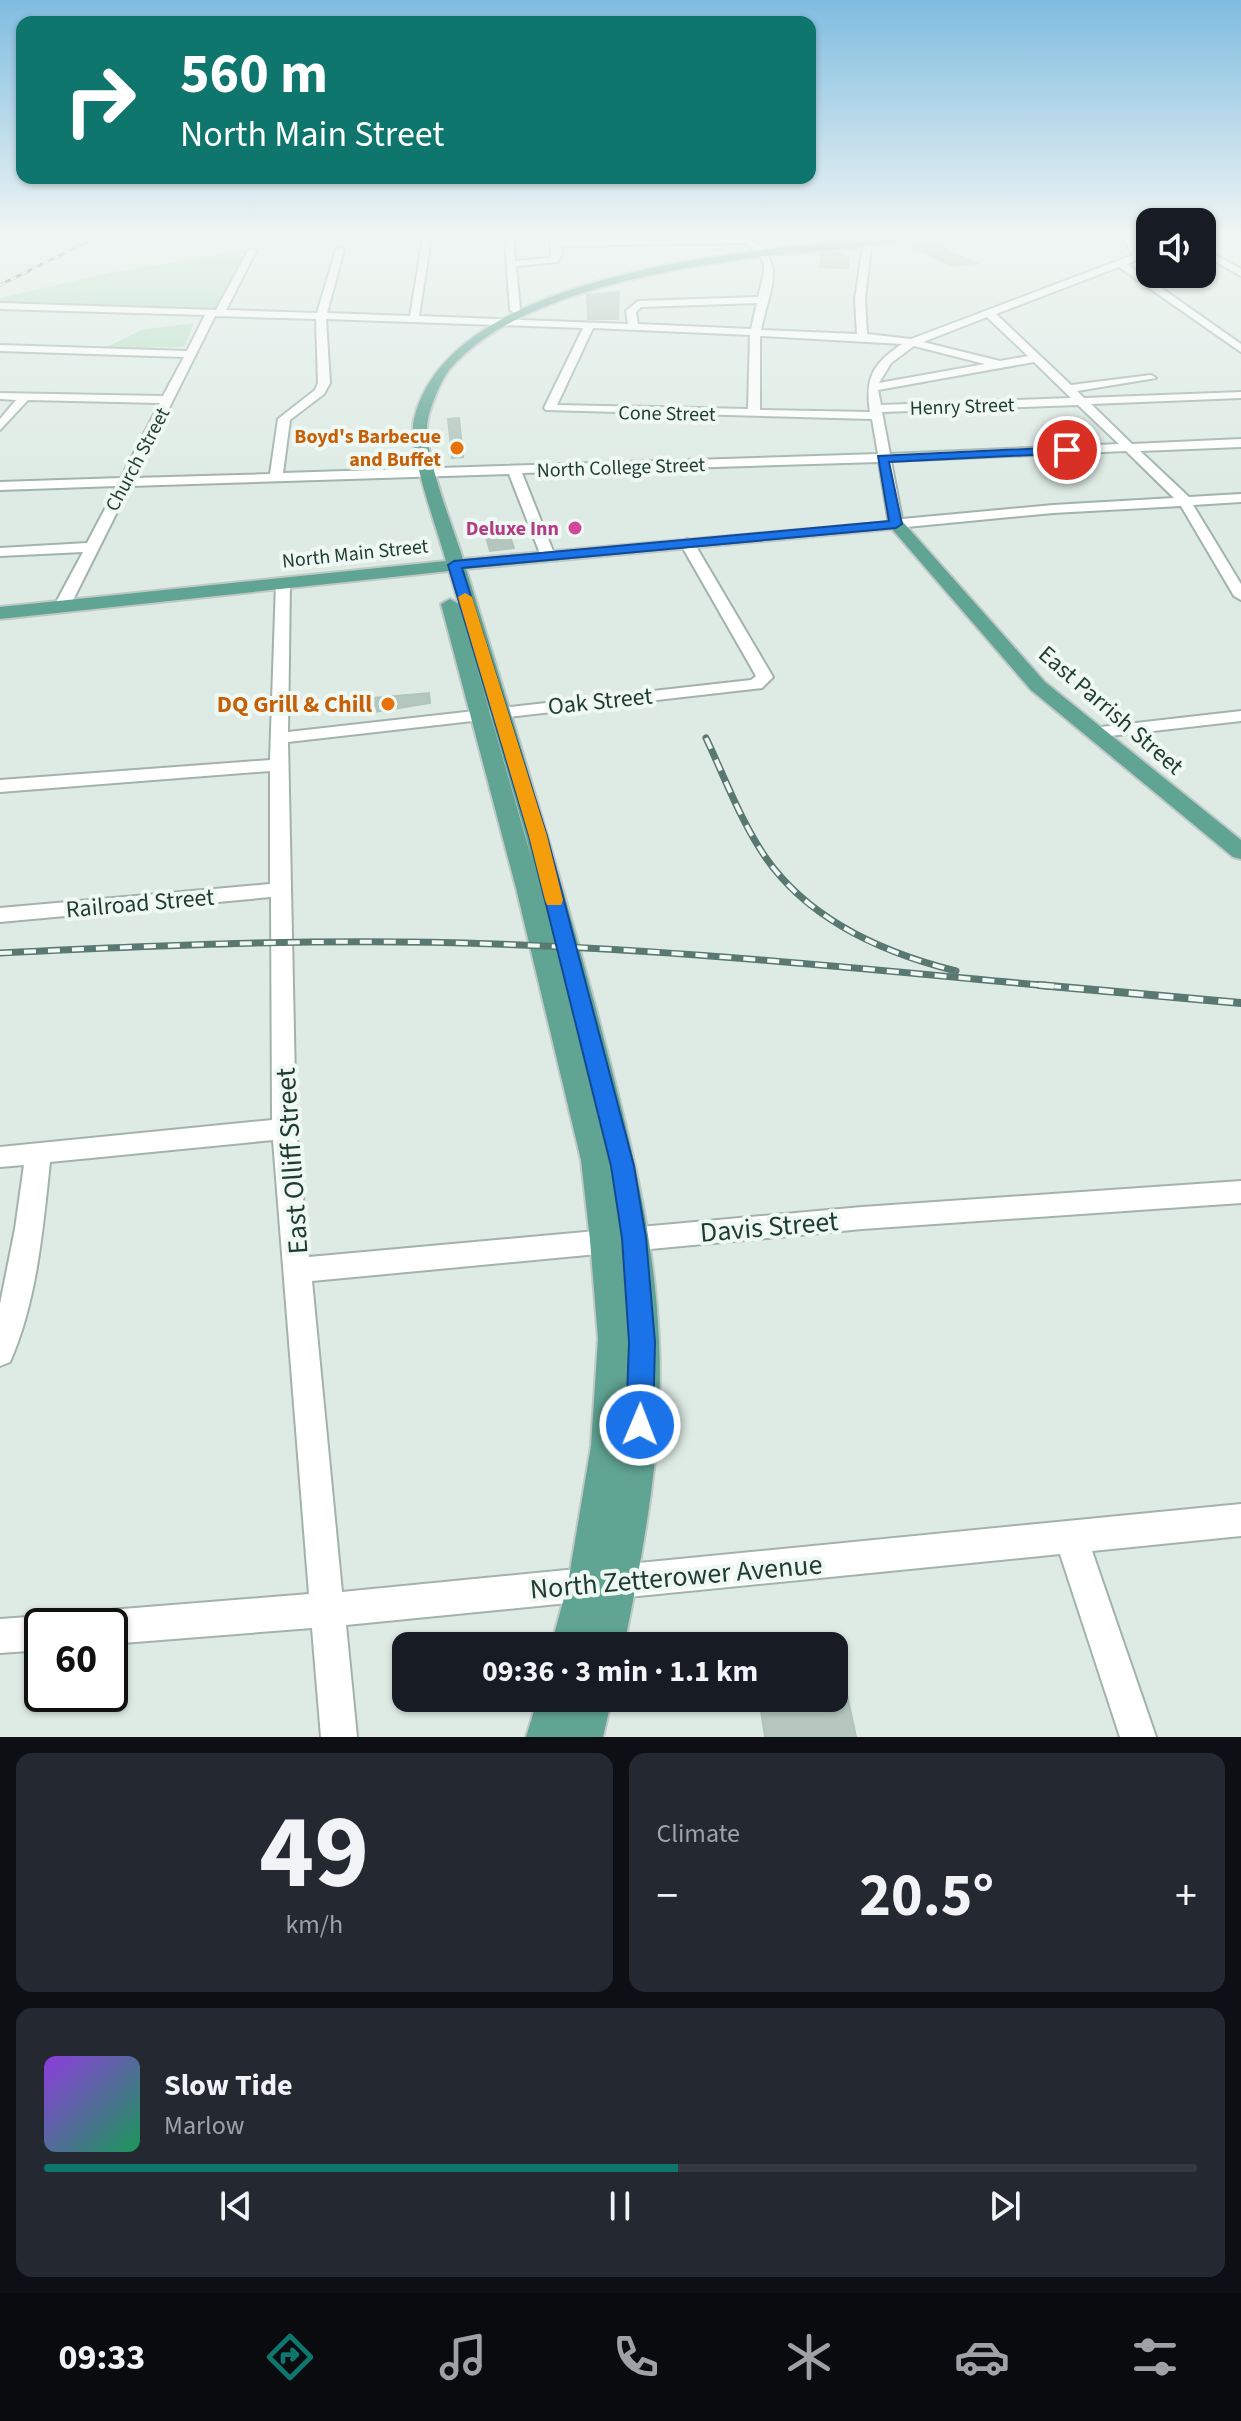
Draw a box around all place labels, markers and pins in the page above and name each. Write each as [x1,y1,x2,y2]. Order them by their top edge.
pin [1033,416,1101,484]
place label: Boyd's Barbecue and Buffet [294,423,441,474]
marker: Boyd's Barbecue and Buffet [448,439,466,457]
place label: Deluxe Inn [466,515,559,543]
marker: Deluxe Inn [566,519,584,537]
place label: DQ Grill & Chill [217,687,372,722]
marker: DQ Grill & Chill [379,695,397,713]

